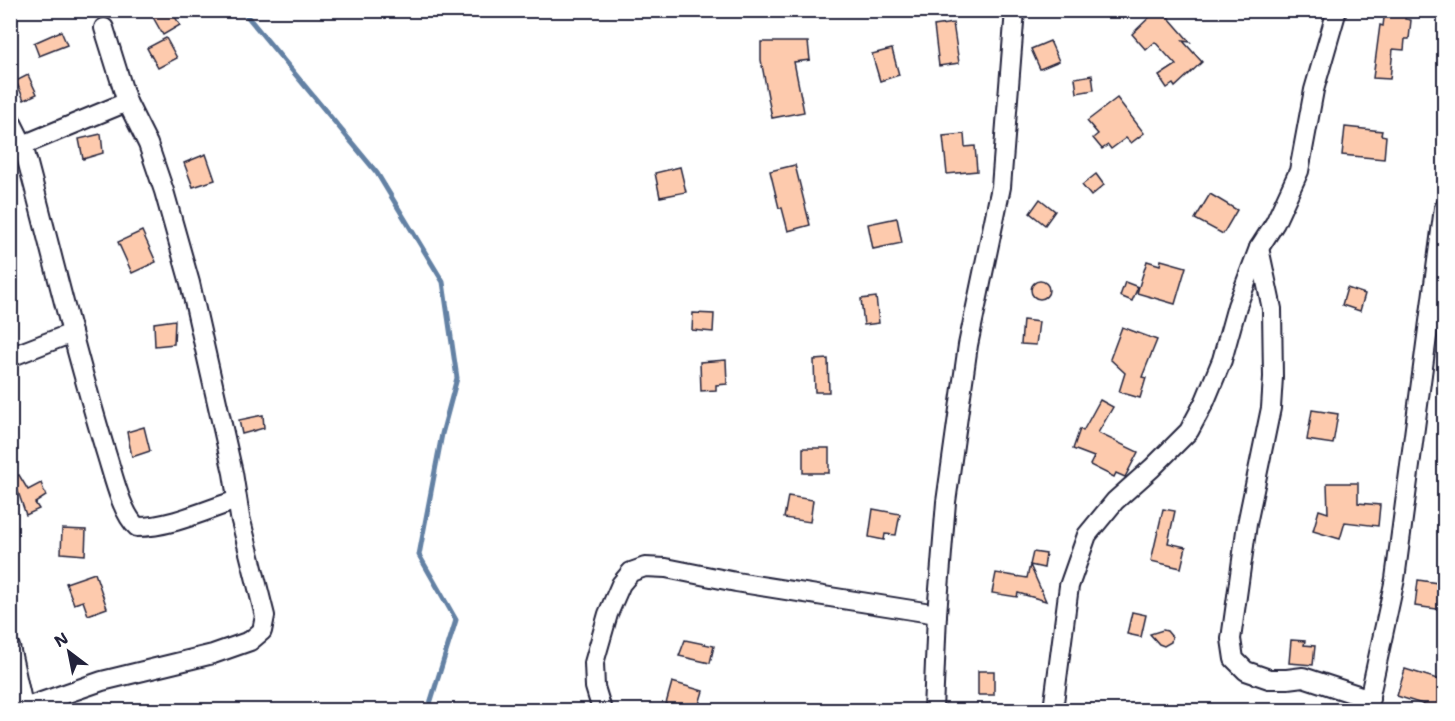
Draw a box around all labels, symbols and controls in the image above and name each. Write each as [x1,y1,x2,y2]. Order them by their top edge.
north arrow [39,622,99,682]
text: N [50,627,72,652]

